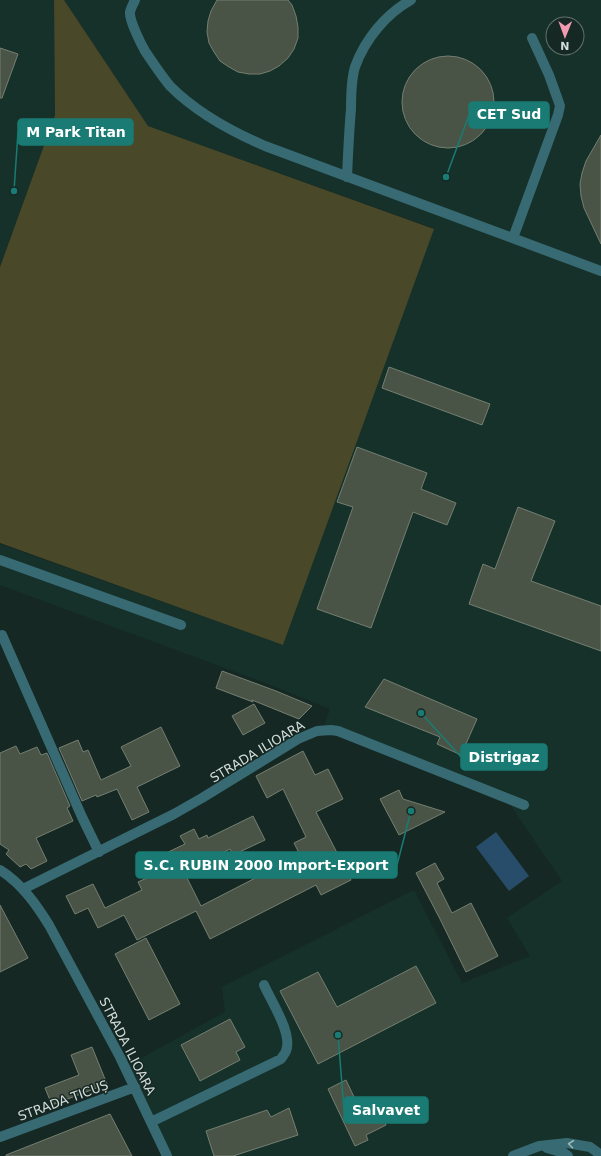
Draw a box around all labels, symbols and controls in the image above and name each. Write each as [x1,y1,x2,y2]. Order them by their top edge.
north arrow [545,16,585,56]
text: N [560,39,570,52]
callout: CET Sud [469,102,549,128]
text: CET Sud [477,106,541,122]
callout: M Park Titan [18,119,133,145]
text: M Park Titan [26,124,126,140]
street label: STRADA ILIOARA [207,717,307,786]
callout: Distrigaz [461,744,547,770]
text: Distrigaz [469,749,539,765]
callout: S.C. RUBIN 2000 Import-Export [136,852,397,878]
text: S.C. RUBIN 2000 Import-Export [144,857,389,873]
street label: STRADA ILIOARA [96,995,159,1098]
street label: STRADA TICUȘ [16,1077,110,1124]
callout: Salvavet [344,1097,428,1123]
text: Salvavet [352,1102,420,1118]
one-way arrow [568,1140,574,1149]

